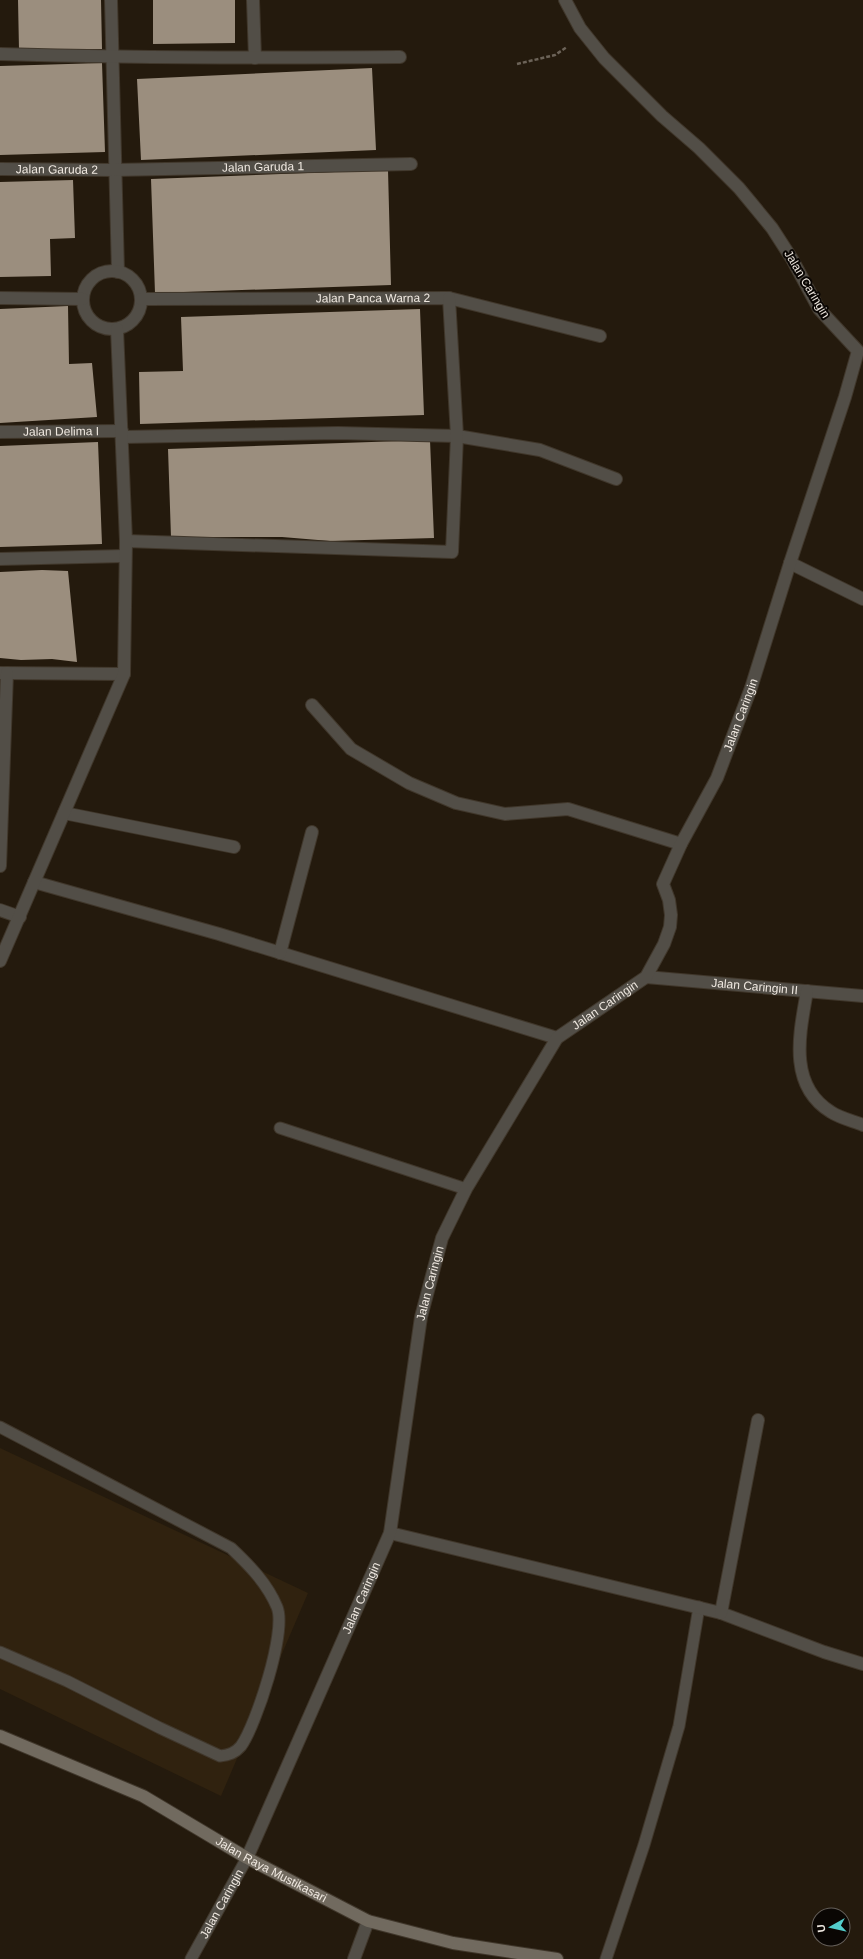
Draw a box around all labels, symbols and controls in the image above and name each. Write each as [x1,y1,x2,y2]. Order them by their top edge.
street label: Jalan Garuda 1 [222,159,305,175]
street label: Jalan Garuda 2 [16,162,98,177]
street label: Jalan Caringin [781,248,833,320]
street label: Jalan Panca Warna 2 [316,291,431,305]
street label: Jalan Delima I [23,424,99,439]
street label: Jalan Caringin [721,677,761,753]
street label: Jalan Caringin II [711,976,798,997]
street label: Jalan Caringin [569,978,641,1033]
street label: Jalan Caringin [414,1245,447,1322]
street label: Jalan Caringin [339,1560,383,1636]
street label: Jalan Raya Mustikasari [213,1834,329,1905]
street label: Jalan Caringin [197,1867,246,1941]
north arrow [811,1907,851,1947]
text: U [815,1924,828,1933]

